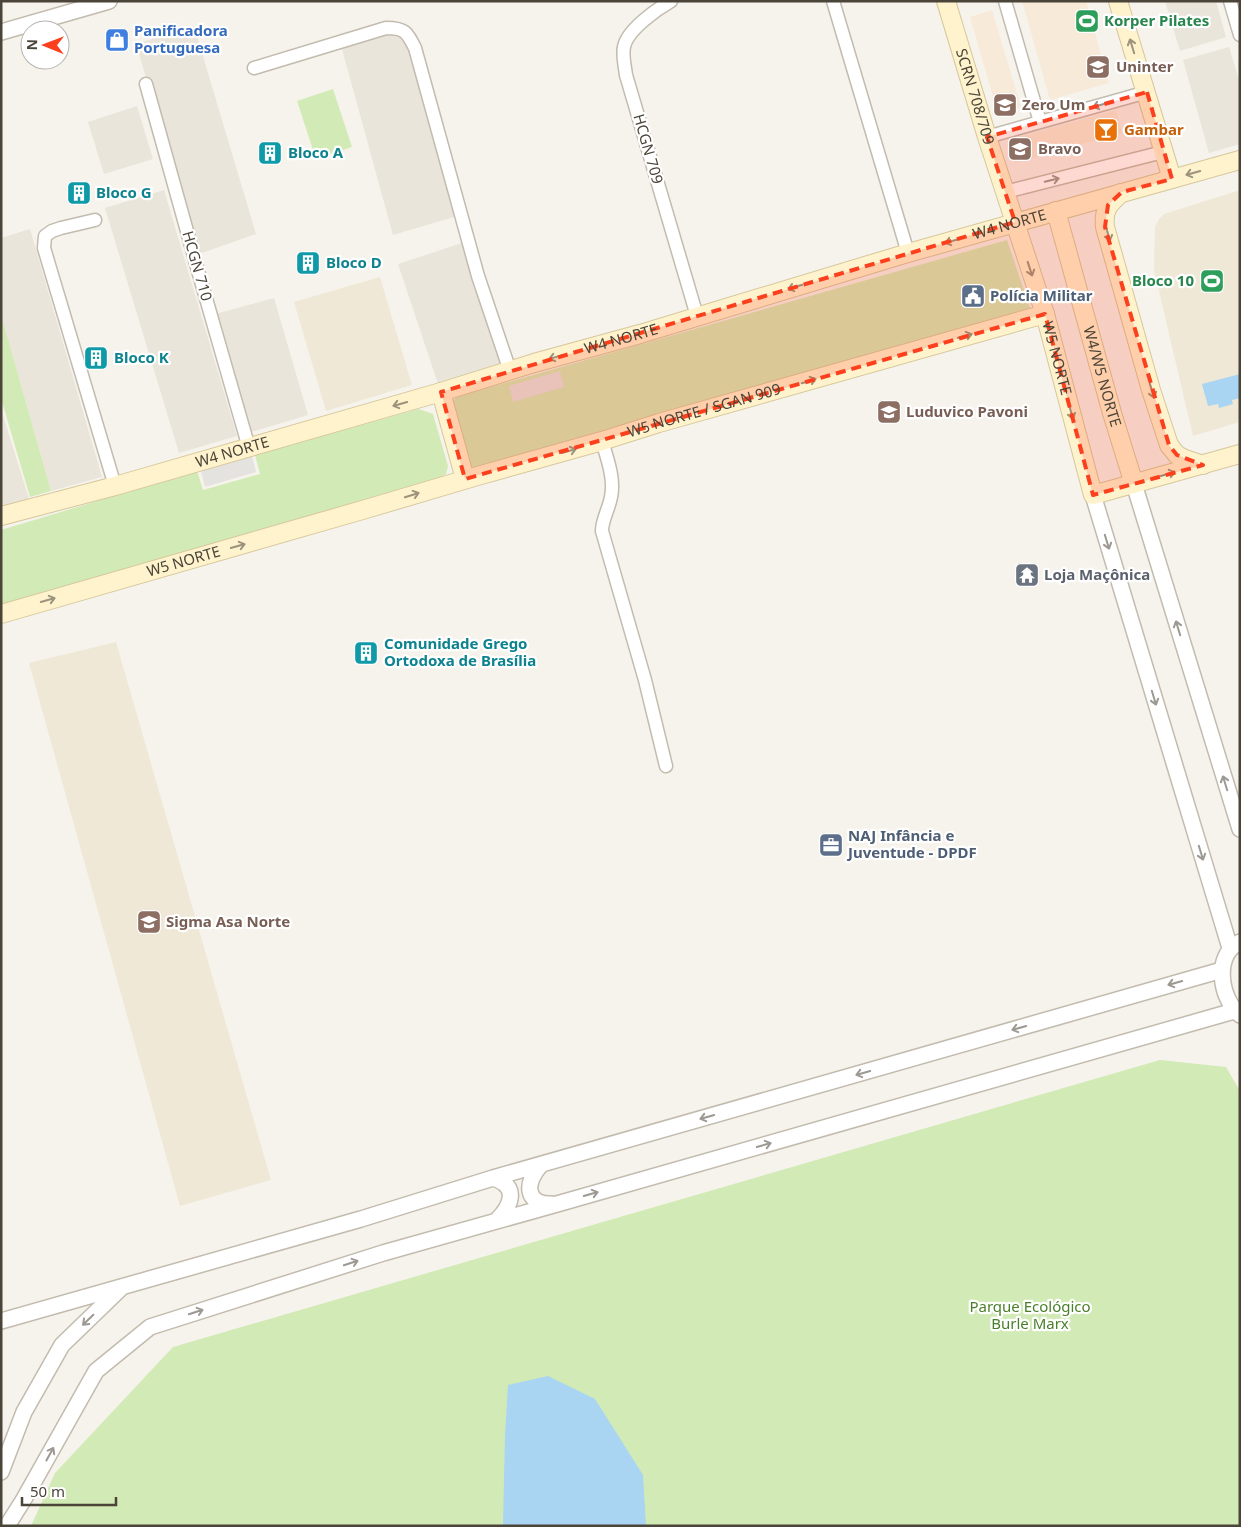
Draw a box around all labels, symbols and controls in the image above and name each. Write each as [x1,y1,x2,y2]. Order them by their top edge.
sports icon: Korper Pilates [1074,8,1100,34]
place label: Korper Pilates [1104,10,1209,30]
north arrow [20,20,70,70]
place label: Panificadora Portuguesa [134,20,228,57]
shop icon: Panificadora Portuguesa [104,27,130,53]
text: N [22,39,41,51]
one-way arrow [1127,39,1137,55]
street label: SCRN 708/709 [952,46,1000,147]
school or university icon: Uninter [1085,54,1111,80]
place label: Uninter [1116,56,1174,76]
school or university icon: Zero Um [992,92,1018,118]
place label: Zero Um [1022,94,1085,114]
one-way arrow [1092,101,1108,111]
street label: HCGN 709 [629,111,669,186]
bar icon: Gambar [1093,117,1119,143]
place label: Gambar [1124,119,1184,139]
school or university icon: Bravo [1007,136,1033,162]
place label: Bravo [1038,138,1081,158]
building icon: Bloco A [257,140,283,166]
place label: Bloco A [288,142,344,162]
one-way arrow [1185,169,1201,178]
one-way arrow [1044,175,1060,184]
building icon: Bloco G [66,180,92,206]
place label: Bloco G [96,182,152,202]
street label: W4 NORTE [970,204,1048,243]
one-way arrow [1103,226,1113,242]
street label: HCGN 710 [178,228,218,303]
one-way arrow [944,237,960,247]
building icon: Bloco D [295,250,321,276]
place label: Bloco D [326,252,382,272]
one-way arrow [1025,260,1035,276]
sports icon: Bloco 10 [1199,268,1225,294]
place label: Bloco 10 [1132,270,1194,290]
one-way arrow [788,282,804,292]
public building icon: Polícia Militar [960,283,986,309]
place label: Polícia Militar [990,285,1093,305]
street label: W4 NORTE [582,318,660,358]
street label: W5 NORTE [1038,319,1077,397]
street label: W4/W5 NORTE [1079,324,1127,429]
one-way arrow [957,331,973,341]
building icon: Bloco K [83,345,109,371]
place label: Bloco K [114,347,169,367]
one-way arrow [548,353,564,363]
one-way arrow [800,376,816,386]
street label: W5 NORTE / SGAN 909 [625,378,783,441]
one-way arrow [1147,382,1157,398]
school or university icon: Luduvico Pavoni [876,399,902,425]
one-way arrow [393,400,409,410]
place label: Luduvico Pavoni [906,401,1028,421]
one-way arrow [1067,404,1076,420]
street label: W4 NORTE [193,431,271,471]
one-way arrow [560,445,576,455]
one-way arrow [1160,469,1176,479]
one-way arrow [404,490,420,500]
one-way arrow [1103,534,1113,550]
street label: W5 NORTE [144,540,222,581]
one-way arrow [230,541,246,550]
temple icon: Loja Maçônica [1014,562,1040,588]
place label: Loja Maçônica [1044,564,1150,584]
one-way arrow [40,595,56,605]
one-way arrow [1172,620,1182,636]
place label: Comunidade Grego Ortodoxa de Brasília [384,633,536,670]
building icon: Comunidade Grego Ortodoxa de Brasília [353,640,379,666]
one-way arrow [1150,689,1160,705]
one-way arrow [1220,775,1230,791]
place label: NAJ Infância e Juventude - DPDF [846,825,977,862]
office icon: NAJ Infância e Juventude - DPDF [818,832,844,858]
one-way arrow [1197,845,1207,861]
school or university icon: Sigma Asa Norte [136,909,162,935]
place label: Sigma Asa Norte [166,911,290,931]
one-way arrow [1168,979,1184,988]
one-way arrow [1012,1024,1028,1033]
one-way arrow [856,1068,872,1078]
one-way arrow [699,1113,715,1123]
one-way arrow [756,1140,772,1149]
one-way arrow [583,1189,599,1199]
one-way arrow [343,1258,359,1268]
park label: Parque Ecológico Burle Marx [969,1296,1091,1333]
one-way arrow [188,1307,204,1317]
one-way arrow [81,1314,94,1326]
one-way arrow [46,1447,55,1462]
scale bar [22,1474,116,1506]
text: 50 m [30,1481,65,1501]

